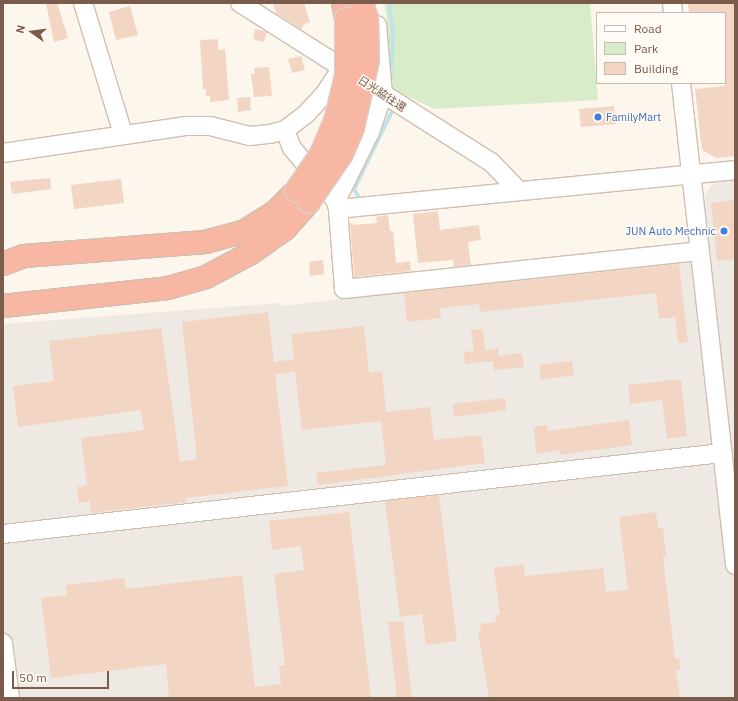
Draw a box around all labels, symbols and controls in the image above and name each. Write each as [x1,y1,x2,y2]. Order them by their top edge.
north arrow [12,12,52,52]
legend [596,12,726,84]
text: Road [634,21,662,36]
text: N [13,24,28,35]
text: Park [634,41,658,56]
text: Building [634,61,678,76]
street label: 日光脇往還 [355,73,409,115]
place label: FamilyMart [606,110,661,124]
marker: FamilyMart [593,112,603,122]
place label: JUN Auto Mechnic [625,224,716,238]
marker: JUN Auto Mechnic [719,226,729,236]
scale bar [14,663,111,689]
text: 50 m [19,670,47,685]

